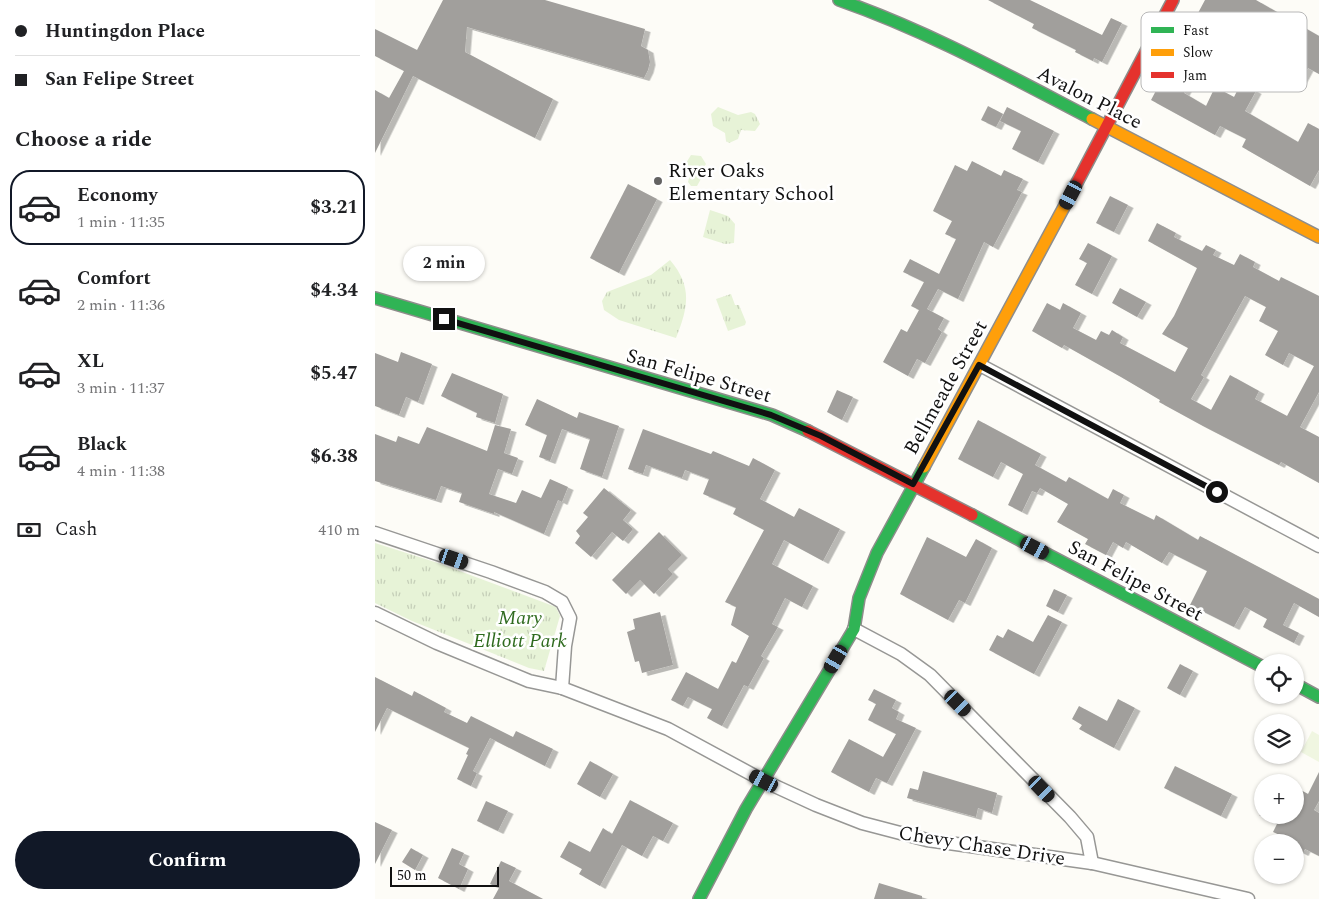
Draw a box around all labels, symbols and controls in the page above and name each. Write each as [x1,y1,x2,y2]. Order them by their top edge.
legend [1141,12,1307,92]
text: Huntingdon Place [45,17,205,46]
text: Fast [1183,20,1209,41]
text: Slow [1183,42,1213,63]
street label: Avalon Place [1032,59,1147,137]
text: San Felipe Street [45,65,194,94]
text: Jam [1183,65,1207,86]
text: Choose a ride [15,123,152,156]
place label: River Oaks Elementary School [668,156,834,209]
marker: River Oaks Elementary School [652,175,664,187]
car [1057,178,1084,212]
text: Economy [77,181,158,210]
icon: car [17,185,62,230]
text: $3.21 [310,193,358,222]
text: 1 min · 11:35 [77,210,165,234]
callout: 2 min [403,246,485,282]
text: 2 min [423,251,465,275]
text: Comfort [77,264,151,293]
icon: car [17,268,62,313]
text: $4.34 [310,276,358,305]
text: 2 min · 11:36 [77,293,165,317]
route end [433,308,455,330]
street label: Bellmeade Street [896,315,995,460]
street label: San Felipe Street [623,341,775,411]
text: XL [77,347,104,376]
icon: car [17,351,62,396]
text: $5.47 [310,359,358,388]
text: 3 min · 11:37 [77,376,165,400]
text: Black [77,430,127,459]
icon: car [17,434,62,479]
text: $6.38 [310,442,358,471]
text: 4 min · 11:38 [77,459,165,483]
route start [1206,481,1228,503]
text: Cash [55,515,97,544]
icon: cash [15,516,43,544]
text: 410 m [318,518,360,542]
street label: San Felipe Street [1062,533,1209,629]
car [1018,534,1051,562]
car [437,547,470,571]
park label: Mary Elliott Park [473,603,568,656]
car [822,642,849,676]
map controls [1254,654,1304,884]
button: locate [1254,654,1304,704]
car [942,687,973,719]
button: layers [1254,714,1304,764]
car [747,767,780,795]
car [1026,773,1057,805]
button: + [1254,774,1304,824]
street label: Chevy Chase Drive [896,818,1067,874]
button: Confirm [15,831,360,889]
button: − [1254,834,1304,884]
scale bar [390,864,499,887]
text: 50 m [397,865,427,886]

